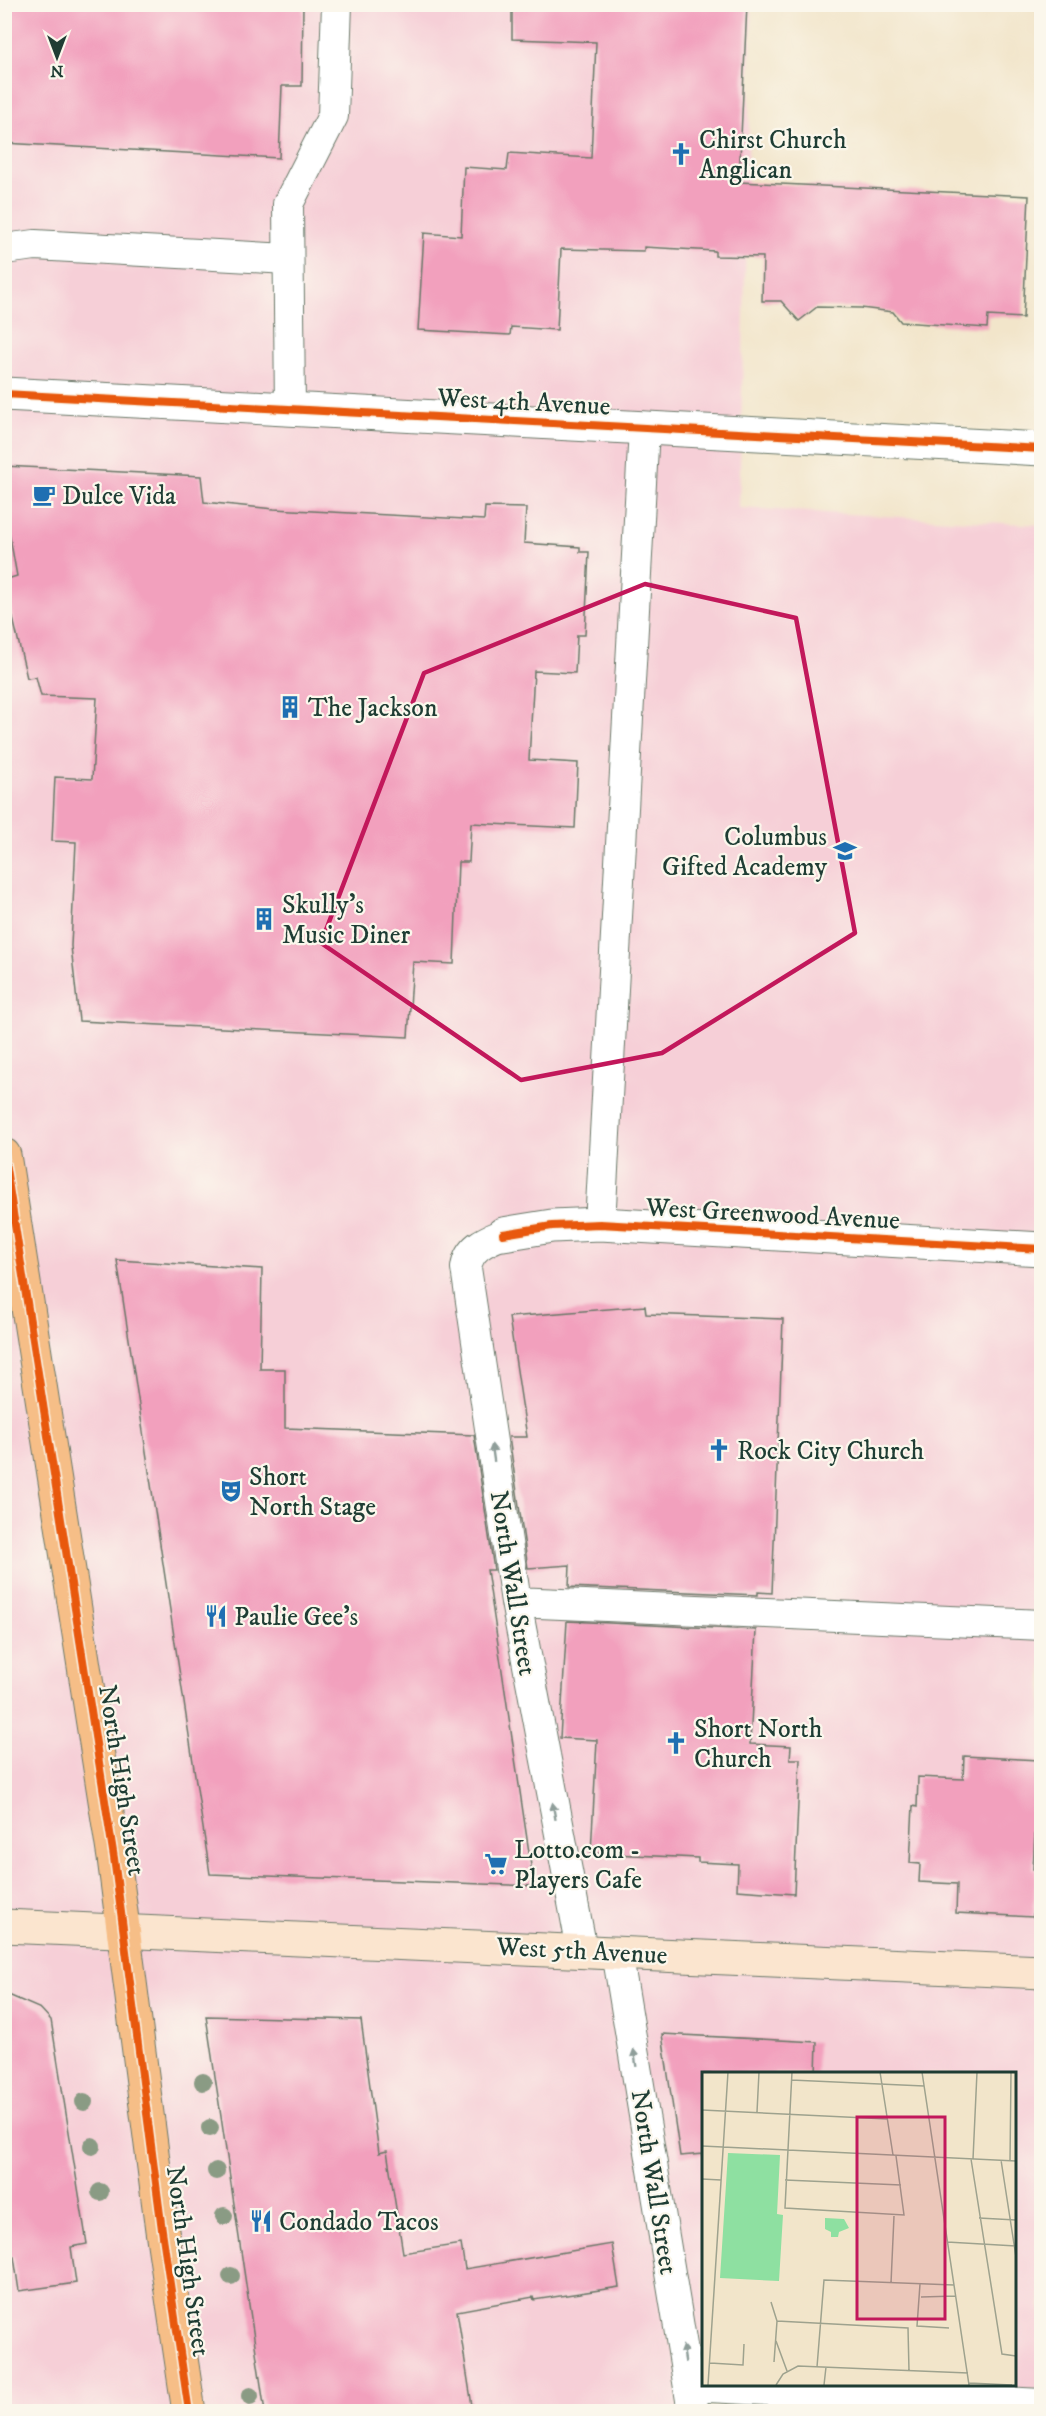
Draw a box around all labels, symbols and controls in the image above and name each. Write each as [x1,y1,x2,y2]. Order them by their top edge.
north arrow [27,27,87,87]
text: N [50,61,64,81]
place label: Chirst Church Anglican [699,124,847,187]
church icon: Chirst Church Anglican [668,141,694,167]
street label: West 4th Avenue [435,381,611,424]
place label: Dulce Vida [62,480,176,513]
cafe icon: Dulce Vida [31,482,57,508]
place label: The Jackson [308,692,438,725]
building icon: The Jackson [277,694,303,720]
place label: Columbus Gifted Academy [662,821,828,884]
school or university icon: Columbus Gifted Academy [832,838,858,864]
place label: Skully's Music Diner [282,889,410,952]
building icon: Skully's Music Diner [251,906,277,932]
street label: West Greenwood Avenue [644,1191,901,1238]
place label: Rock City Church [737,1435,925,1468]
church icon: Rock City Church [706,1437,732,1463]
one-way arrow [489,1443,498,1462]
place label: Short North Stage [249,1461,376,1524]
theatre icon: Short North Stage [218,1478,244,1504]
street label: North Wall Street [482,1489,543,1678]
place label: Paulie Gee's [234,1601,358,1634]
restaurant icon: Paulie Gee's [203,1603,229,1629]
street label: North High Street [90,1683,153,1878]
place label: Short North Church [694,1713,823,1776]
church icon: Short North Church [663,1730,689,1756]
one-way arrow [549,1801,558,1820]
place label: Lotto.com - Players Cafe [514,1834,642,1897]
supermarket icon: Lotto.com - Players Cafe [483,1851,509,1877]
street label: West 5th Avenue [494,1930,668,1972]
one-way arrow [630,2048,639,2067]
inset map [702,2072,1016,2386]
street label: North Wall Street [623,2088,684,2277]
street label: North High Street [158,2164,217,2359]
place label: Condado Tacos [279,2206,439,2239]
restaurant icon: Condado Tacos [248,2208,274,2234]
one-way arrow [679,2344,688,2363]

